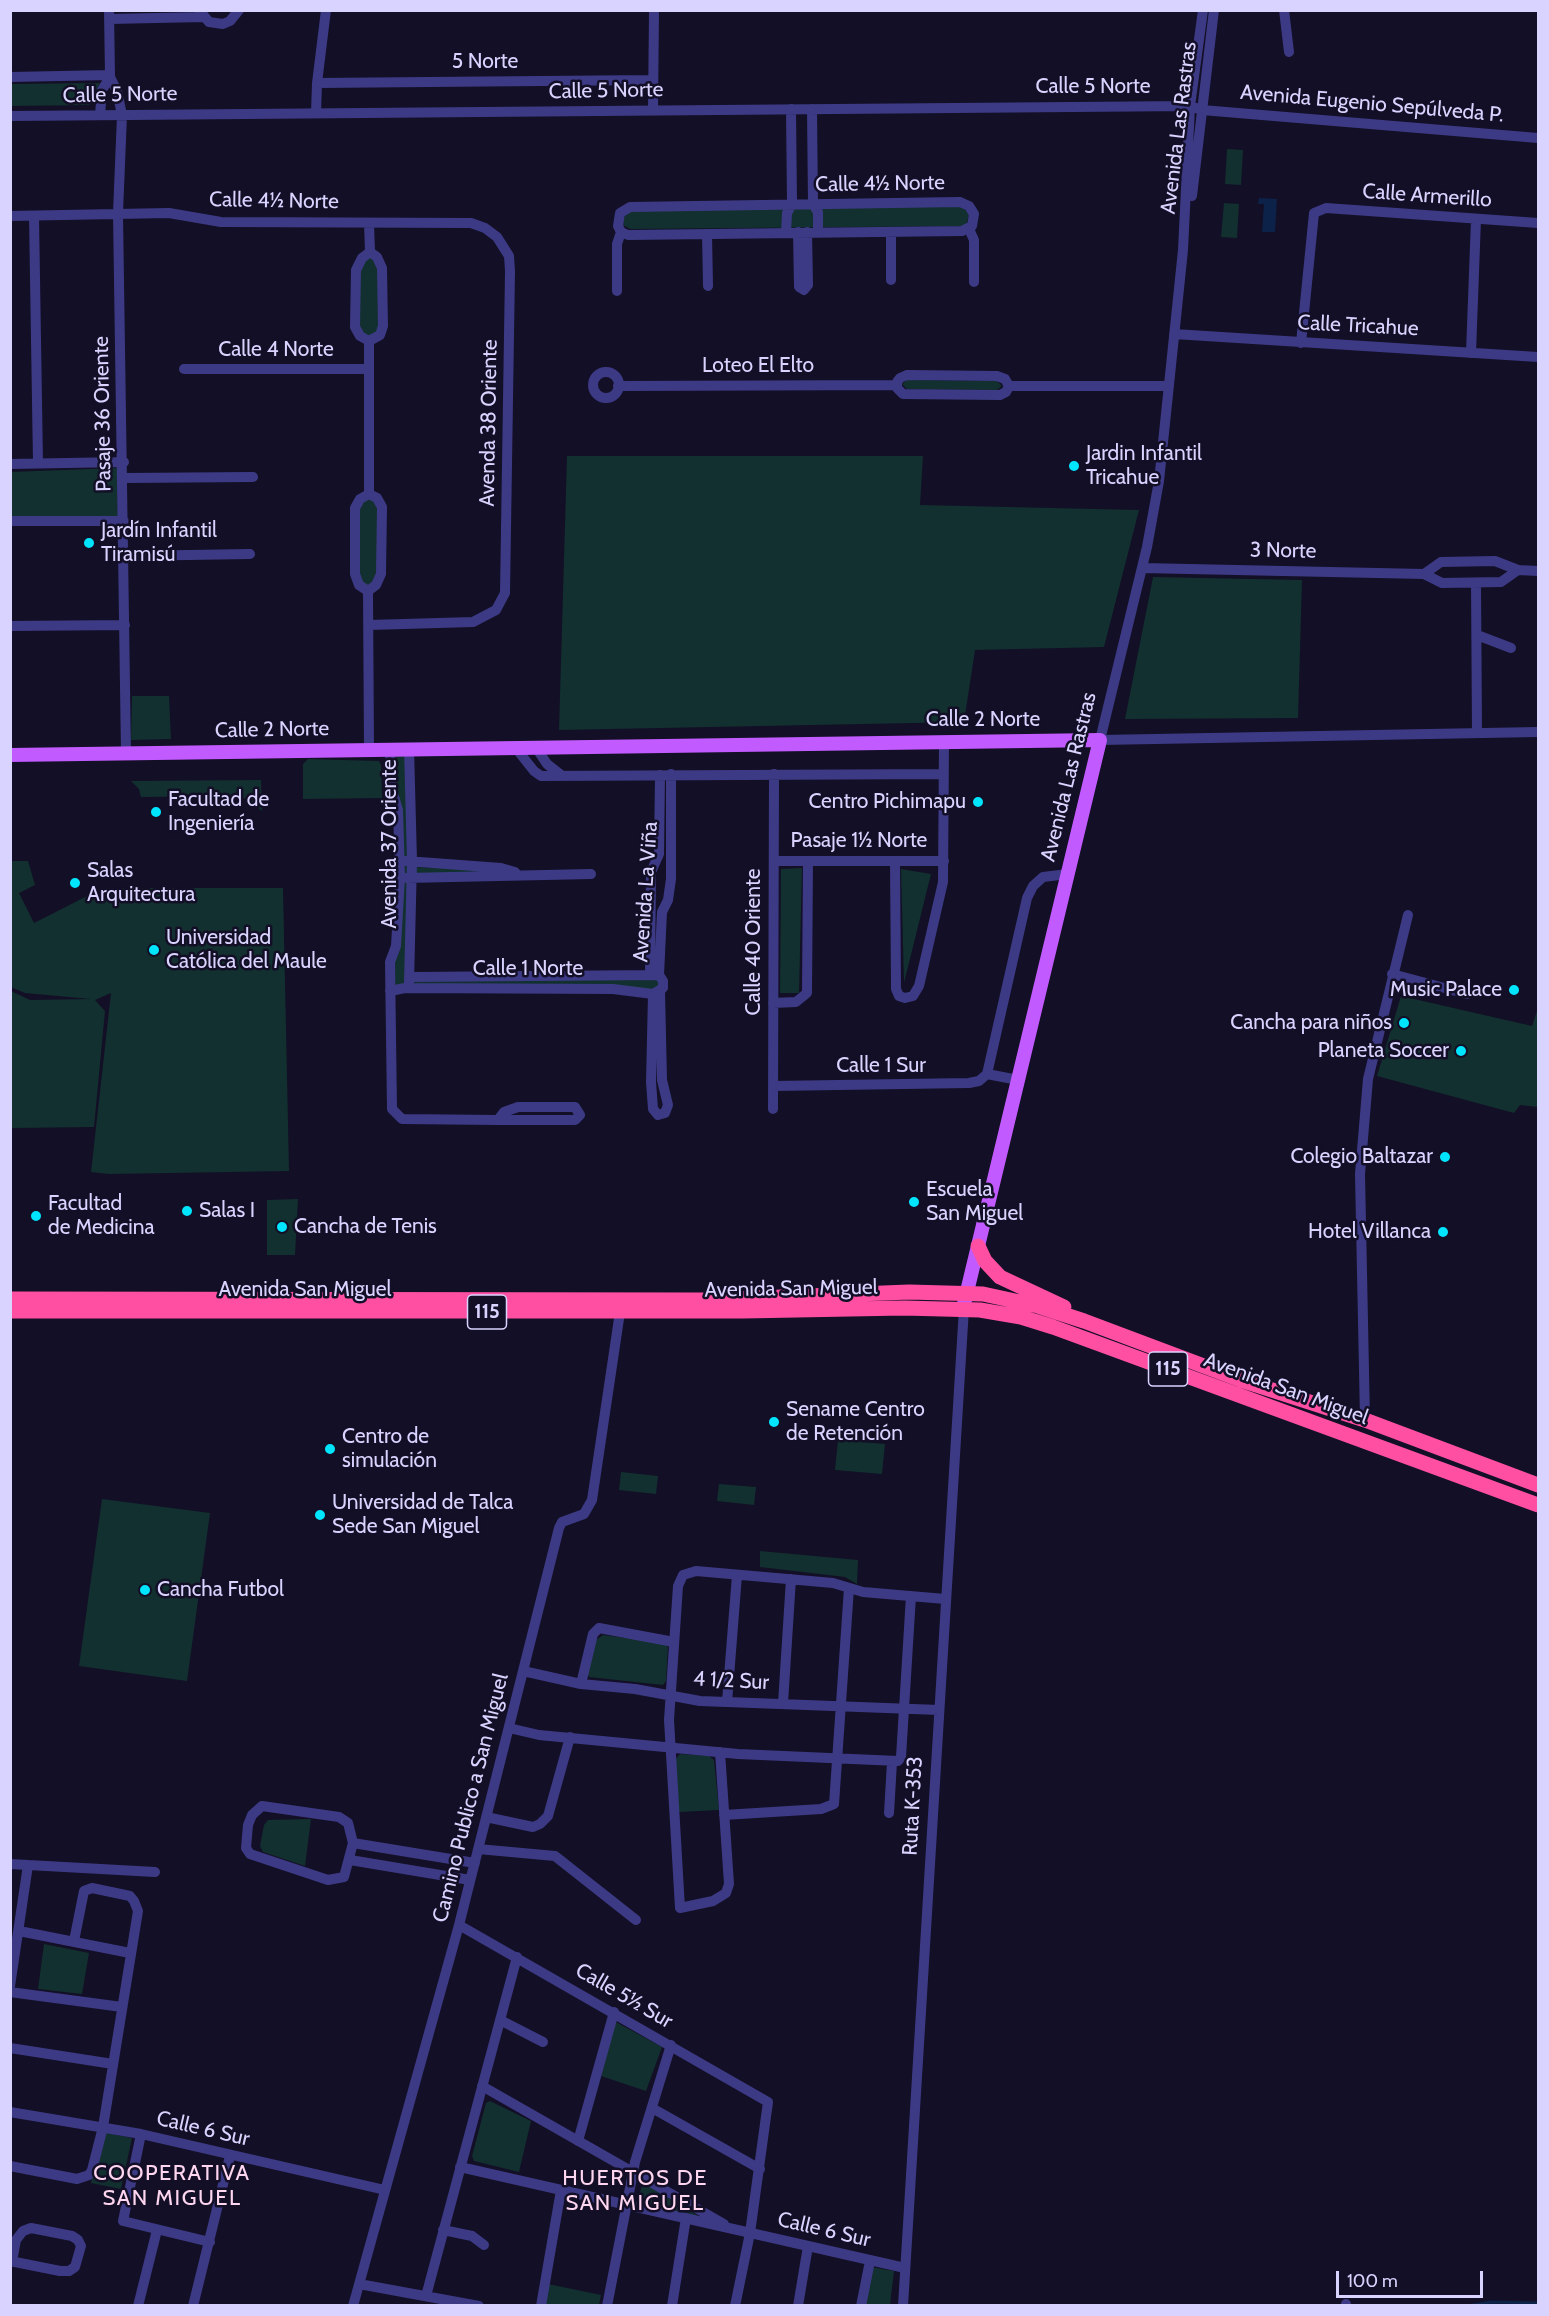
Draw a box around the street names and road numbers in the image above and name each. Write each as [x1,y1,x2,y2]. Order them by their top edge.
street label: Avenida Las Rastras [1156,40,1202,216]
street label: 5 Norte [452,49,518,75]
street label: Calle 5 Norte [1036,74,1150,100]
street label: Calle 5 Norte [548,77,664,105]
street label: Avenida Eugenio Sepúlveda P. [1239,80,1505,128]
street label: Calle 5 Norte [62,81,178,109]
street label: Calle 4½ Norte [815,170,945,198]
street label: Calle Armerillo [1362,179,1492,213]
street label: Calle 4½ Norte [209,187,339,215]
street label: Calle Tricahue [1297,310,1419,342]
street label: Pasaje 36 Oriente [89,336,117,492]
street label: Calle 4 Norte [218,337,334,363]
street label: Avenda 38 Oriente [475,339,503,507]
street label: Loteo El Elto [702,353,814,379]
street label: 3 Norte [1250,538,1316,564]
street label: Avenida Las Rastras [1036,690,1102,864]
street label: Calle 2 Norte [926,707,1040,733]
street label: Calle 2 Norte [215,716,329,744]
street label: Avenida 37 Oriente [377,759,403,929]
street label: Avenida La Viña [629,821,663,963]
street label: Pasaje 1½ Norte [791,828,927,854]
street label: Calle 40 Oriente [741,869,767,1015]
street label: Calle 1 Norte [473,956,583,982]
street label: Calle 1 Sur [836,1053,926,1079]
street label: Avenida San Miguel [704,1275,878,1303]
street label: Avenida San Miguel [218,1277,392,1303]
road number: 115 [468,1295,506,1329]
street label: Avenida San Miguel [1200,1348,1372,1430]
road number: 115 [1148,1352,1188,1386]
street label: 4 1/2 Sur [692,1666,770,1696]
street label: Camino Publico a San Miguel [428,1671,514,1925]
street label: Ruta K-353 [898,1756,928,1856]
street label: Calle 5½ Sur [571,1958,677,2034]
street label: Calle 6 Sur [154,2106,252,2152]
street label: Calle 6 Sur [775,2207,873,2253]

